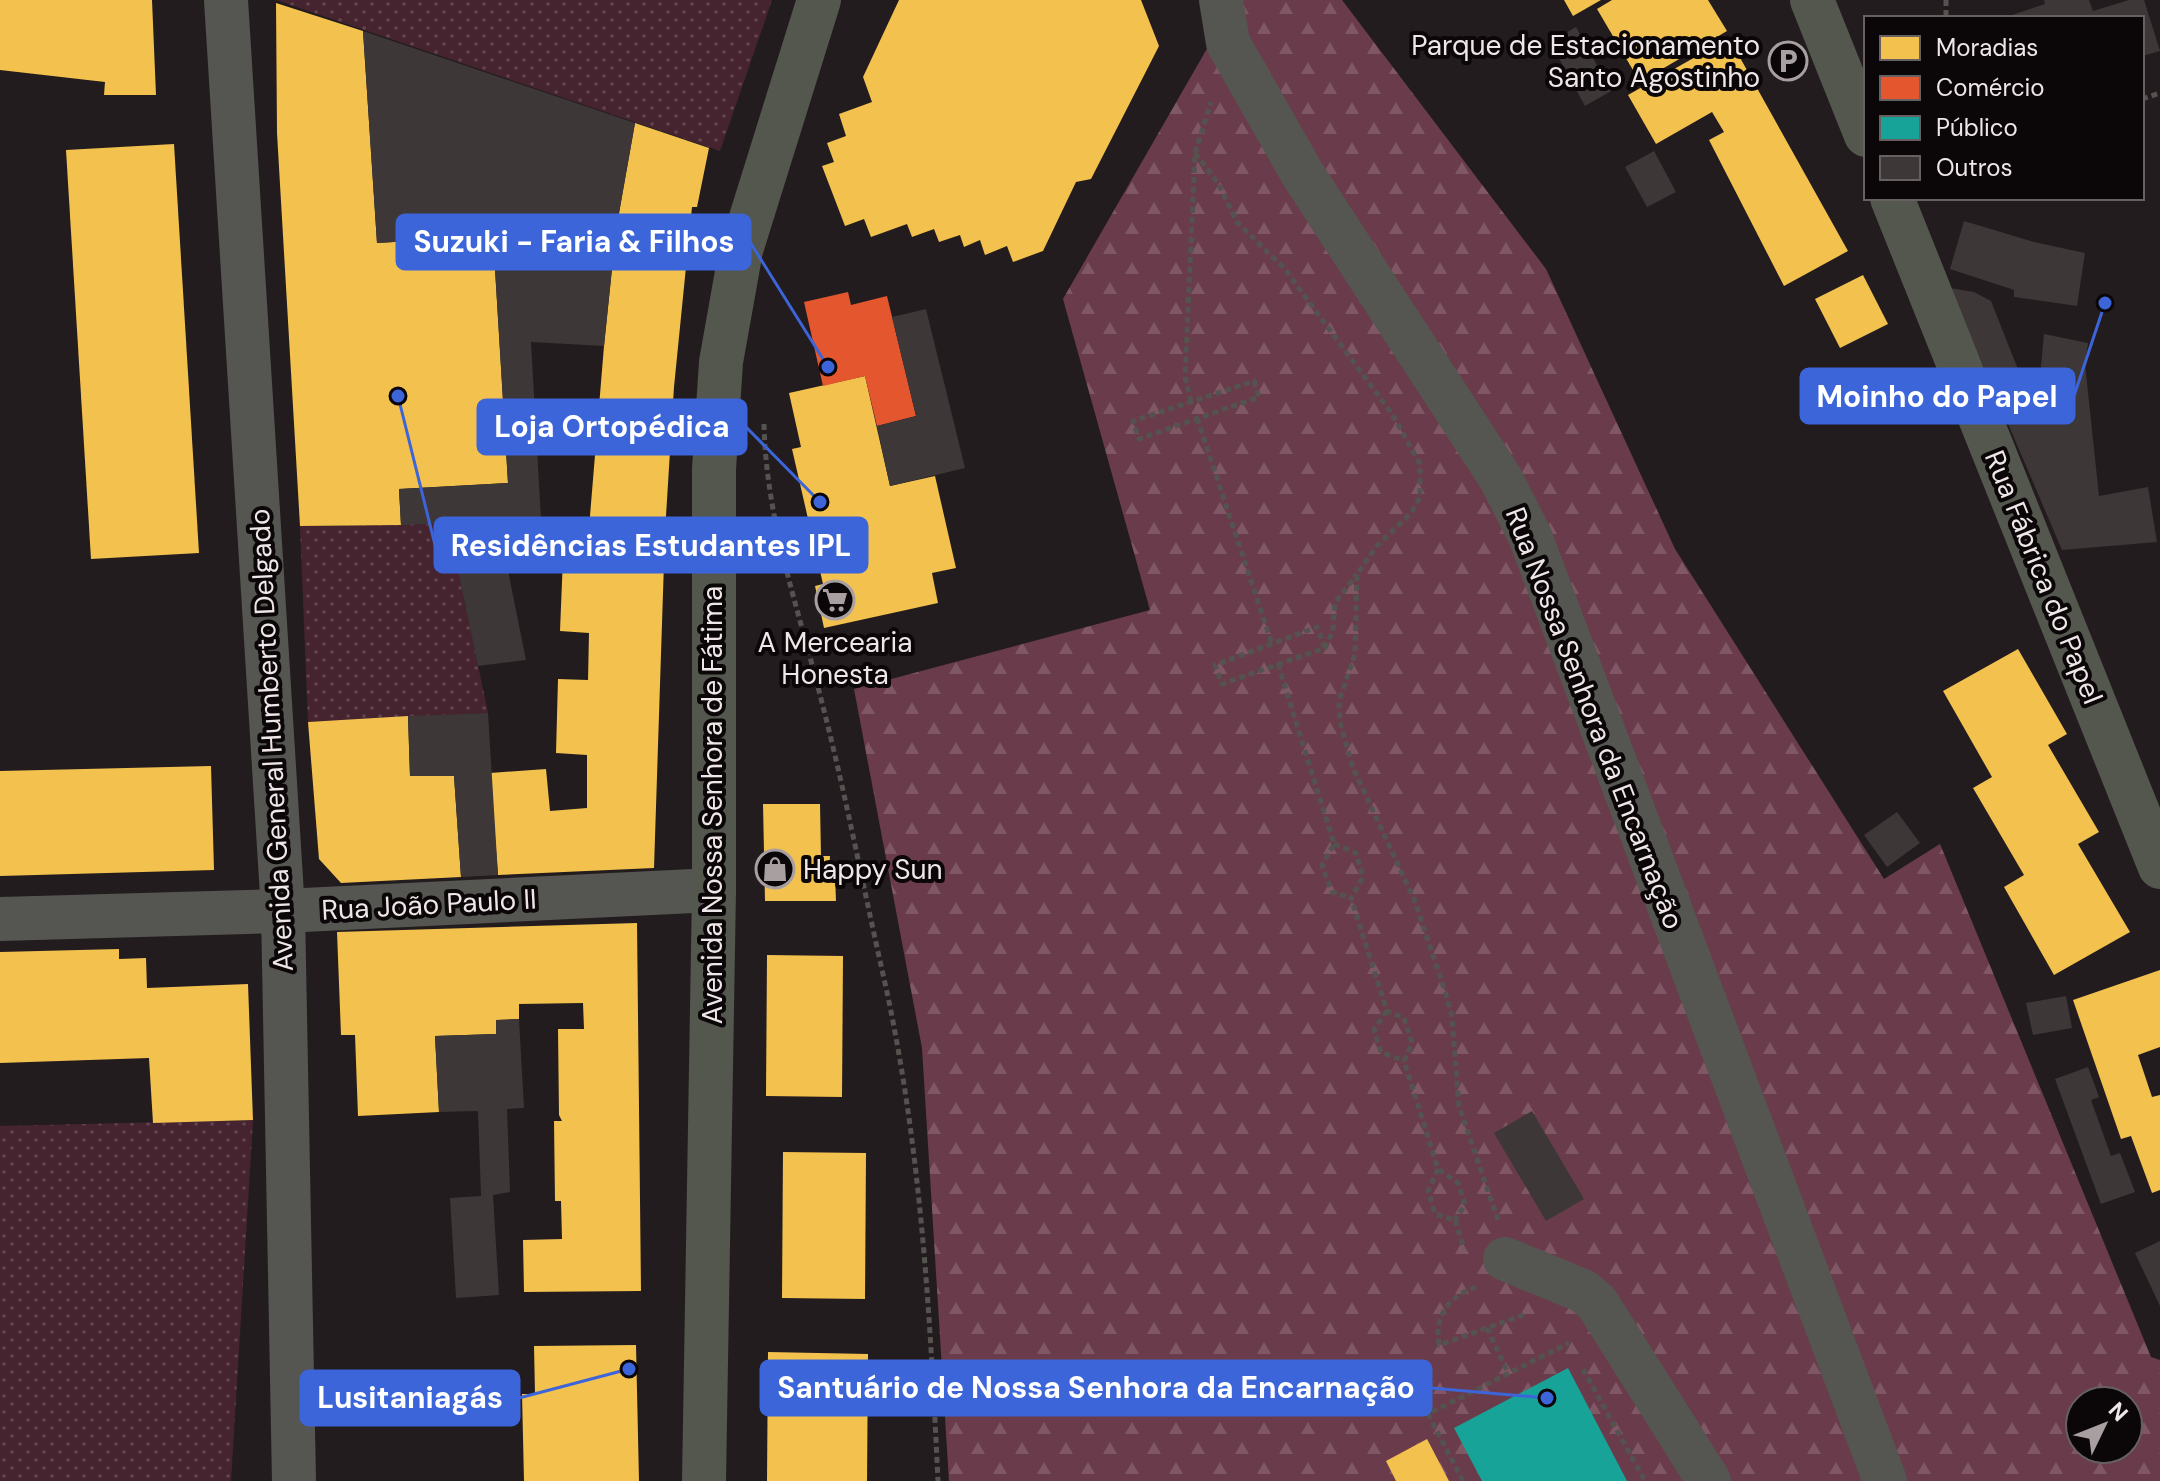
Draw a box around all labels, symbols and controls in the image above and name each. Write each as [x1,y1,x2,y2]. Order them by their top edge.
legend [1864,16,2144,200]
place label: Parque de Estacionamento Santo Agostinho [1411,27,1760,96]
text: Moradias [1936,32,2038,63]
parking icon: Parque de Estacionamento Santo Agostinho [1767,40,1809,82]
text: Comércio [1936,72,2045,103]
text: Público [1936,112,2018,143]
text: Outros [1936,152,2012,183]
callout: Suzuki - Faria & Filhos [397,215,750,269]
text: Suzuki - Faria & Filhos [414,222,735,261]
callout: Moinho do Papel [1801,369,2074,423]
text: Moinho do Papel [1816,377,2058,416]
callout: Loja Ortopédica [478,400,746,454]
text: Loja Ortopédica [494,407,730,446]
street label: Rua Fábrica do Papel [1976,445,2111,709]
street label: Rua Nossa Senhora da Encarnação [1497,502,1692,934]
street label: Avenida General Humberto Delgado [241,508,302,972]
callout: Residências Estudantes IPL [435,518,867,572]
text: Residências Estudantes IPL [451,526,851,565]
supermarket icon: A Mercearia Honesta [814,579,856,621]
street label: Avenida Nossa Senhora de Fátima [694,586,731,1024]
place label: A Mercearia Honesta [758,624,912,693]
shop icon: Happy Sun [754,848,796,890]
place label: Happy Sun [803,851,943,888]
street label: Rua João Paulo II [320,880,538,929]
callout: Santuário de Nossa Senhora da Encarnação [761,1361,1431,1415]
text: Santuário de Nossa Senhora da Encarnação [777,1368,1415,1407]
callout: Lusitaniagás [301,1371,519,1425]
text: Lusitaniagás [317,1378,503,1417]
north arrow [2064,1385,2144,1465]
text: N [2102,1396,2134,1427]

